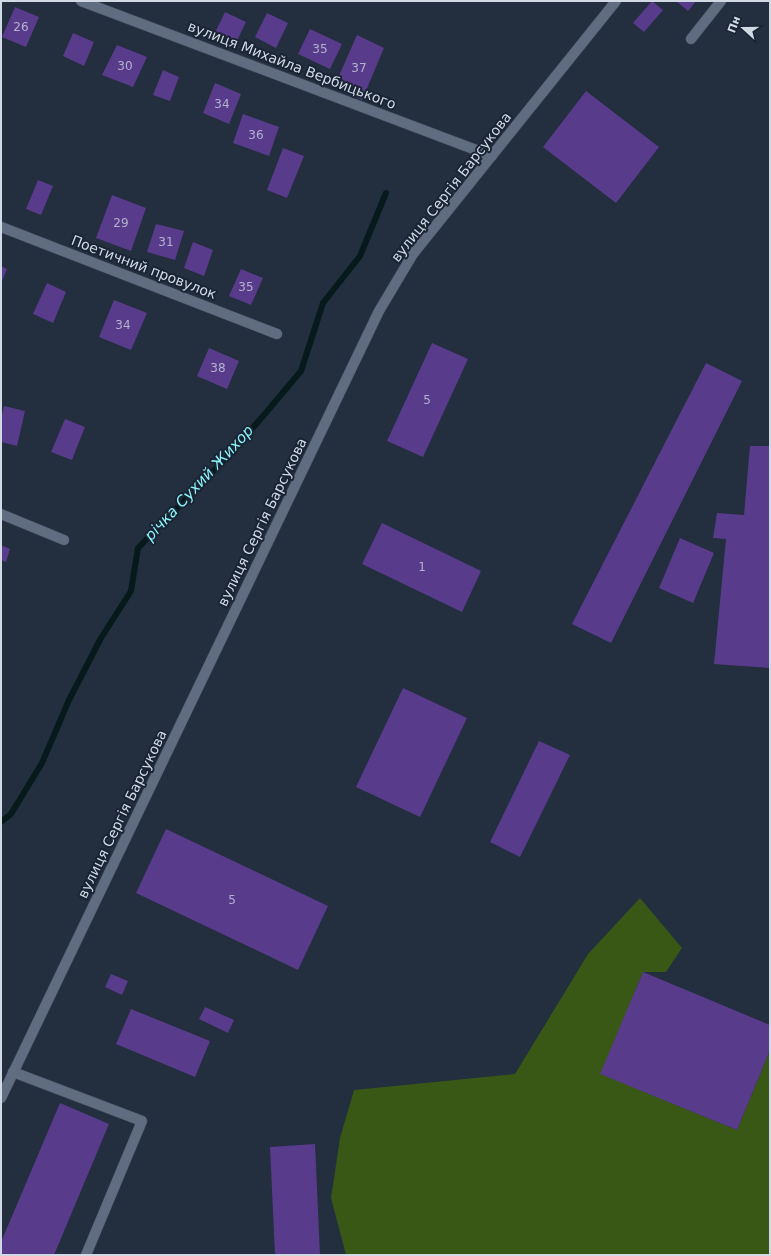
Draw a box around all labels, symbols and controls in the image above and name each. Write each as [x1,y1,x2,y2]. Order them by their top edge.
north arrow [723,8,763,48]
text: Пн [725,14,743,35]
street label: вулиця Михайла Вербицького [186,18,398,112]
house number: 26 [13,20,29,34]
house number: 35 [312,42,328,56]
house number: 30 [117,59,133,73]
house number: 37 [351,61,367,75]
house number: 34 [214,97,230,111]
street label: вулиця Сергія Барсукова [388,109,514,265]
house number: 36 [248,128,264,142]
house number: 29 [113,216,129,230]
street label: Поетичний провулок [69,232,219,302]
house number: 31 [158,235,174,249]
house number: 35 [238,280,254,294]
house number: 34 [115,318,131,332]
house number: 38 [210,361,226,375]
house number: 5 [423,393,431,407]
water label: річка Сухий Жихор [140,421,257,545]
street label: вулиця Сергія Барсукова [214,435,310,609]
house number: 1 [418,560,426,574]
street label: вулиця Сергія Барсукова [74,727,170,901]
house number: 5 [228,893,236,907]

